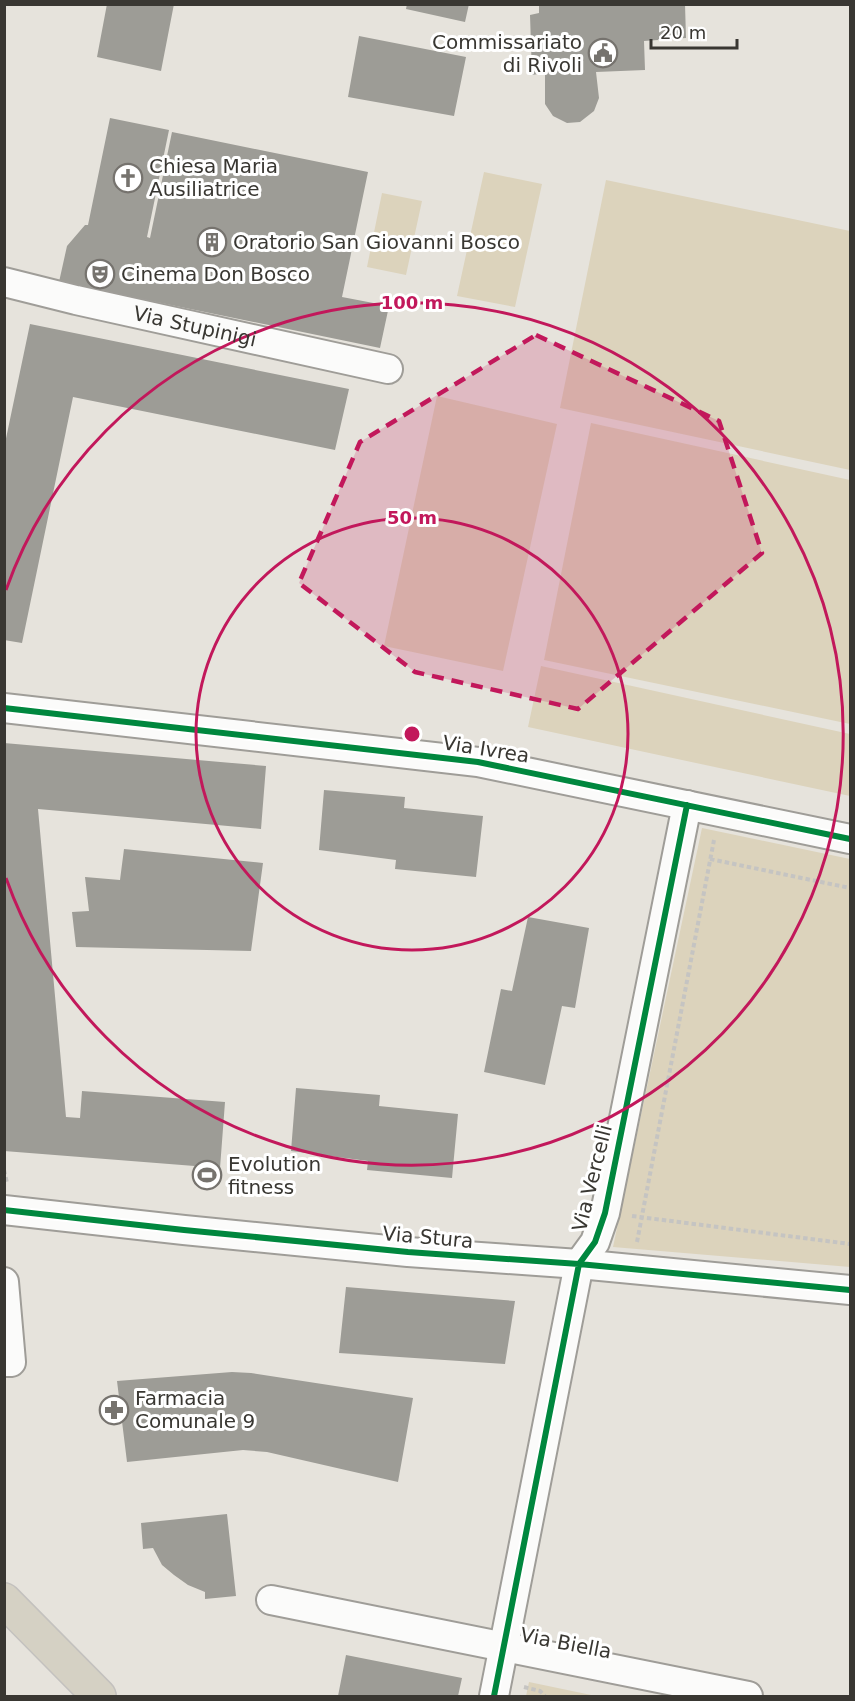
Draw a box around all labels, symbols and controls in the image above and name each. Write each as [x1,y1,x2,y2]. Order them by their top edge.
scale bar [651,12,736,50]
text: 20 m [660,22,706,43]
place label: Commissariato di Rivoli [432,30,582,77]
public building icon: Commissariato di Rivoli [587,37,619,69]
place label: Chiesa Maria Ausiliatrice [149,154,278,201]
church icon: Chiesa Maria Ausiliatrice [112,162,144,194]
building icon: Oratorio San Giovanni Bosco [196,226,228,258]
place label: Oratorio San Giovanni Bosco [233,230,520,254]
theatre icon: Cinema Don Bosco [84,258,116,290]
place label: Cinema Don Bosco [121,262,310,286]
text: 100 m [381,292,443,313]
street label: Via Stupinigi [131,301,259,352]
text: 50 m [387,507,437,528]
centre of rings [402,724,422,744]
street label: Via Ivrea [441,730,531,768]
street label: Via Vercelli [567,1122,617,1234]
place label: Evolution fitness [228,1152,321,1199]
sports icon: Evolution fitness [191,1159,223,1191]
street label: Via Stura [382,1221,474,1253]
place label: Farmacia Comunale 9 [135,1386,255,1433]
pharmacy icon: Farmacia Comunale 9 [98,1394,130,1426]
street label: Via Biella [518,1622,614,1664]

